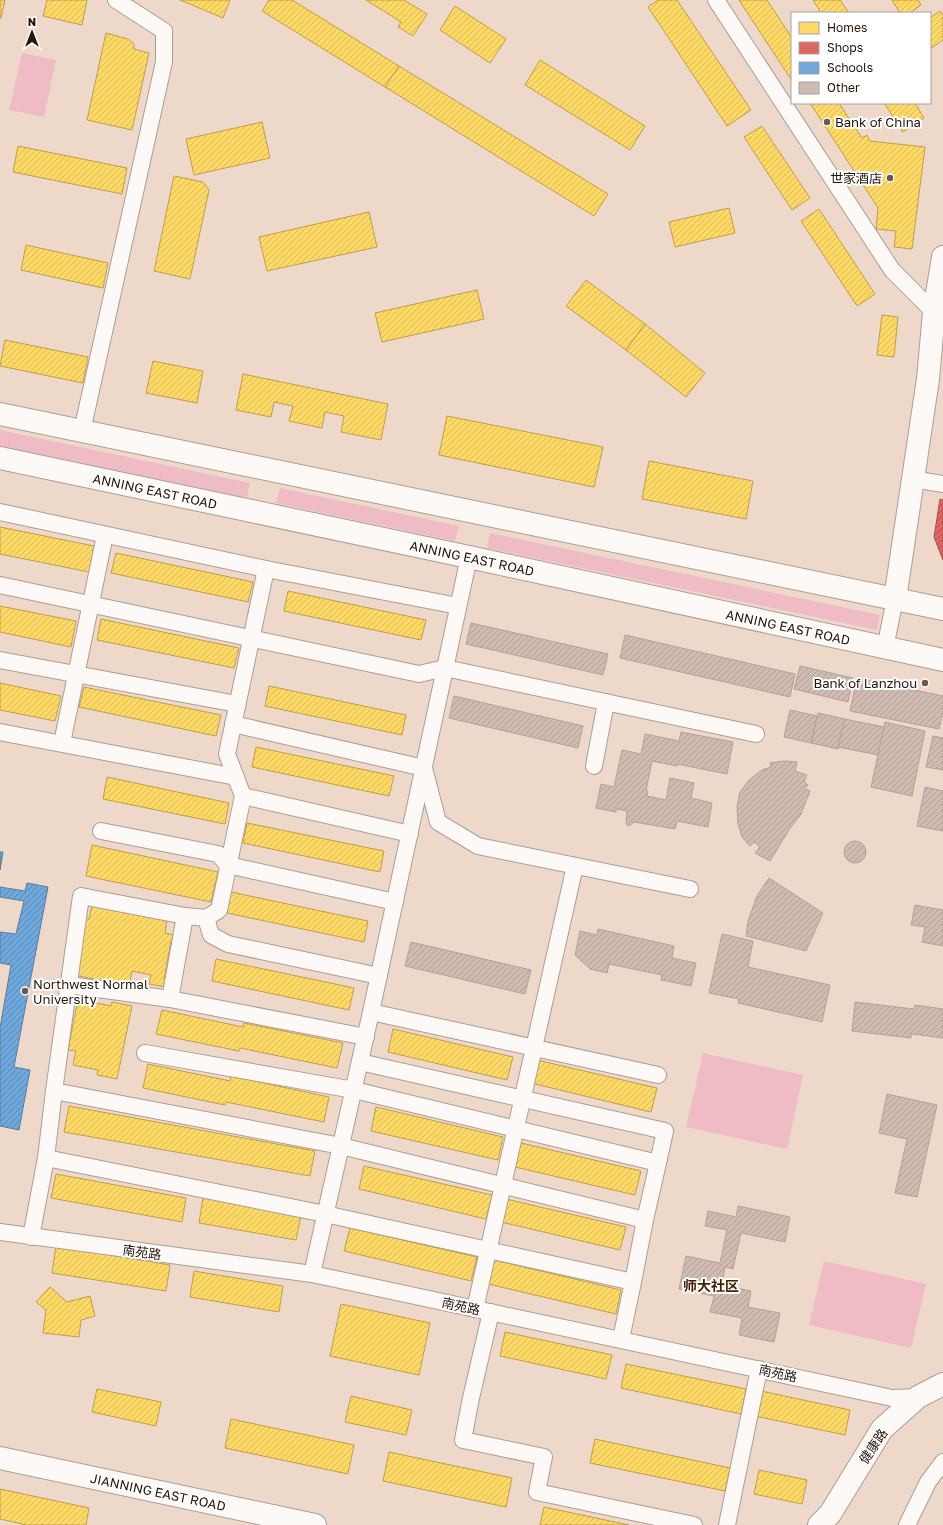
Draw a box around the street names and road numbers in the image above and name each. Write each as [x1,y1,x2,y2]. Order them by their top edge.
street label: ANNING EAST ROAD [91,470,219,512]
street label: ANNING EAST ROAD [408,537,536,579]
street label: ANNING EAST ROAD [724,606,852,648]
street label: 南苑路 [122,1241,162,1263]
street label: 南苑路 [440,1294,482,1318]
street label: 南苑路 [757,1361,799,1385]
street label: 健康路 [855,1425,891,1467]
street label: JIANNING EAST ROAD [89,1470,227,1514]

